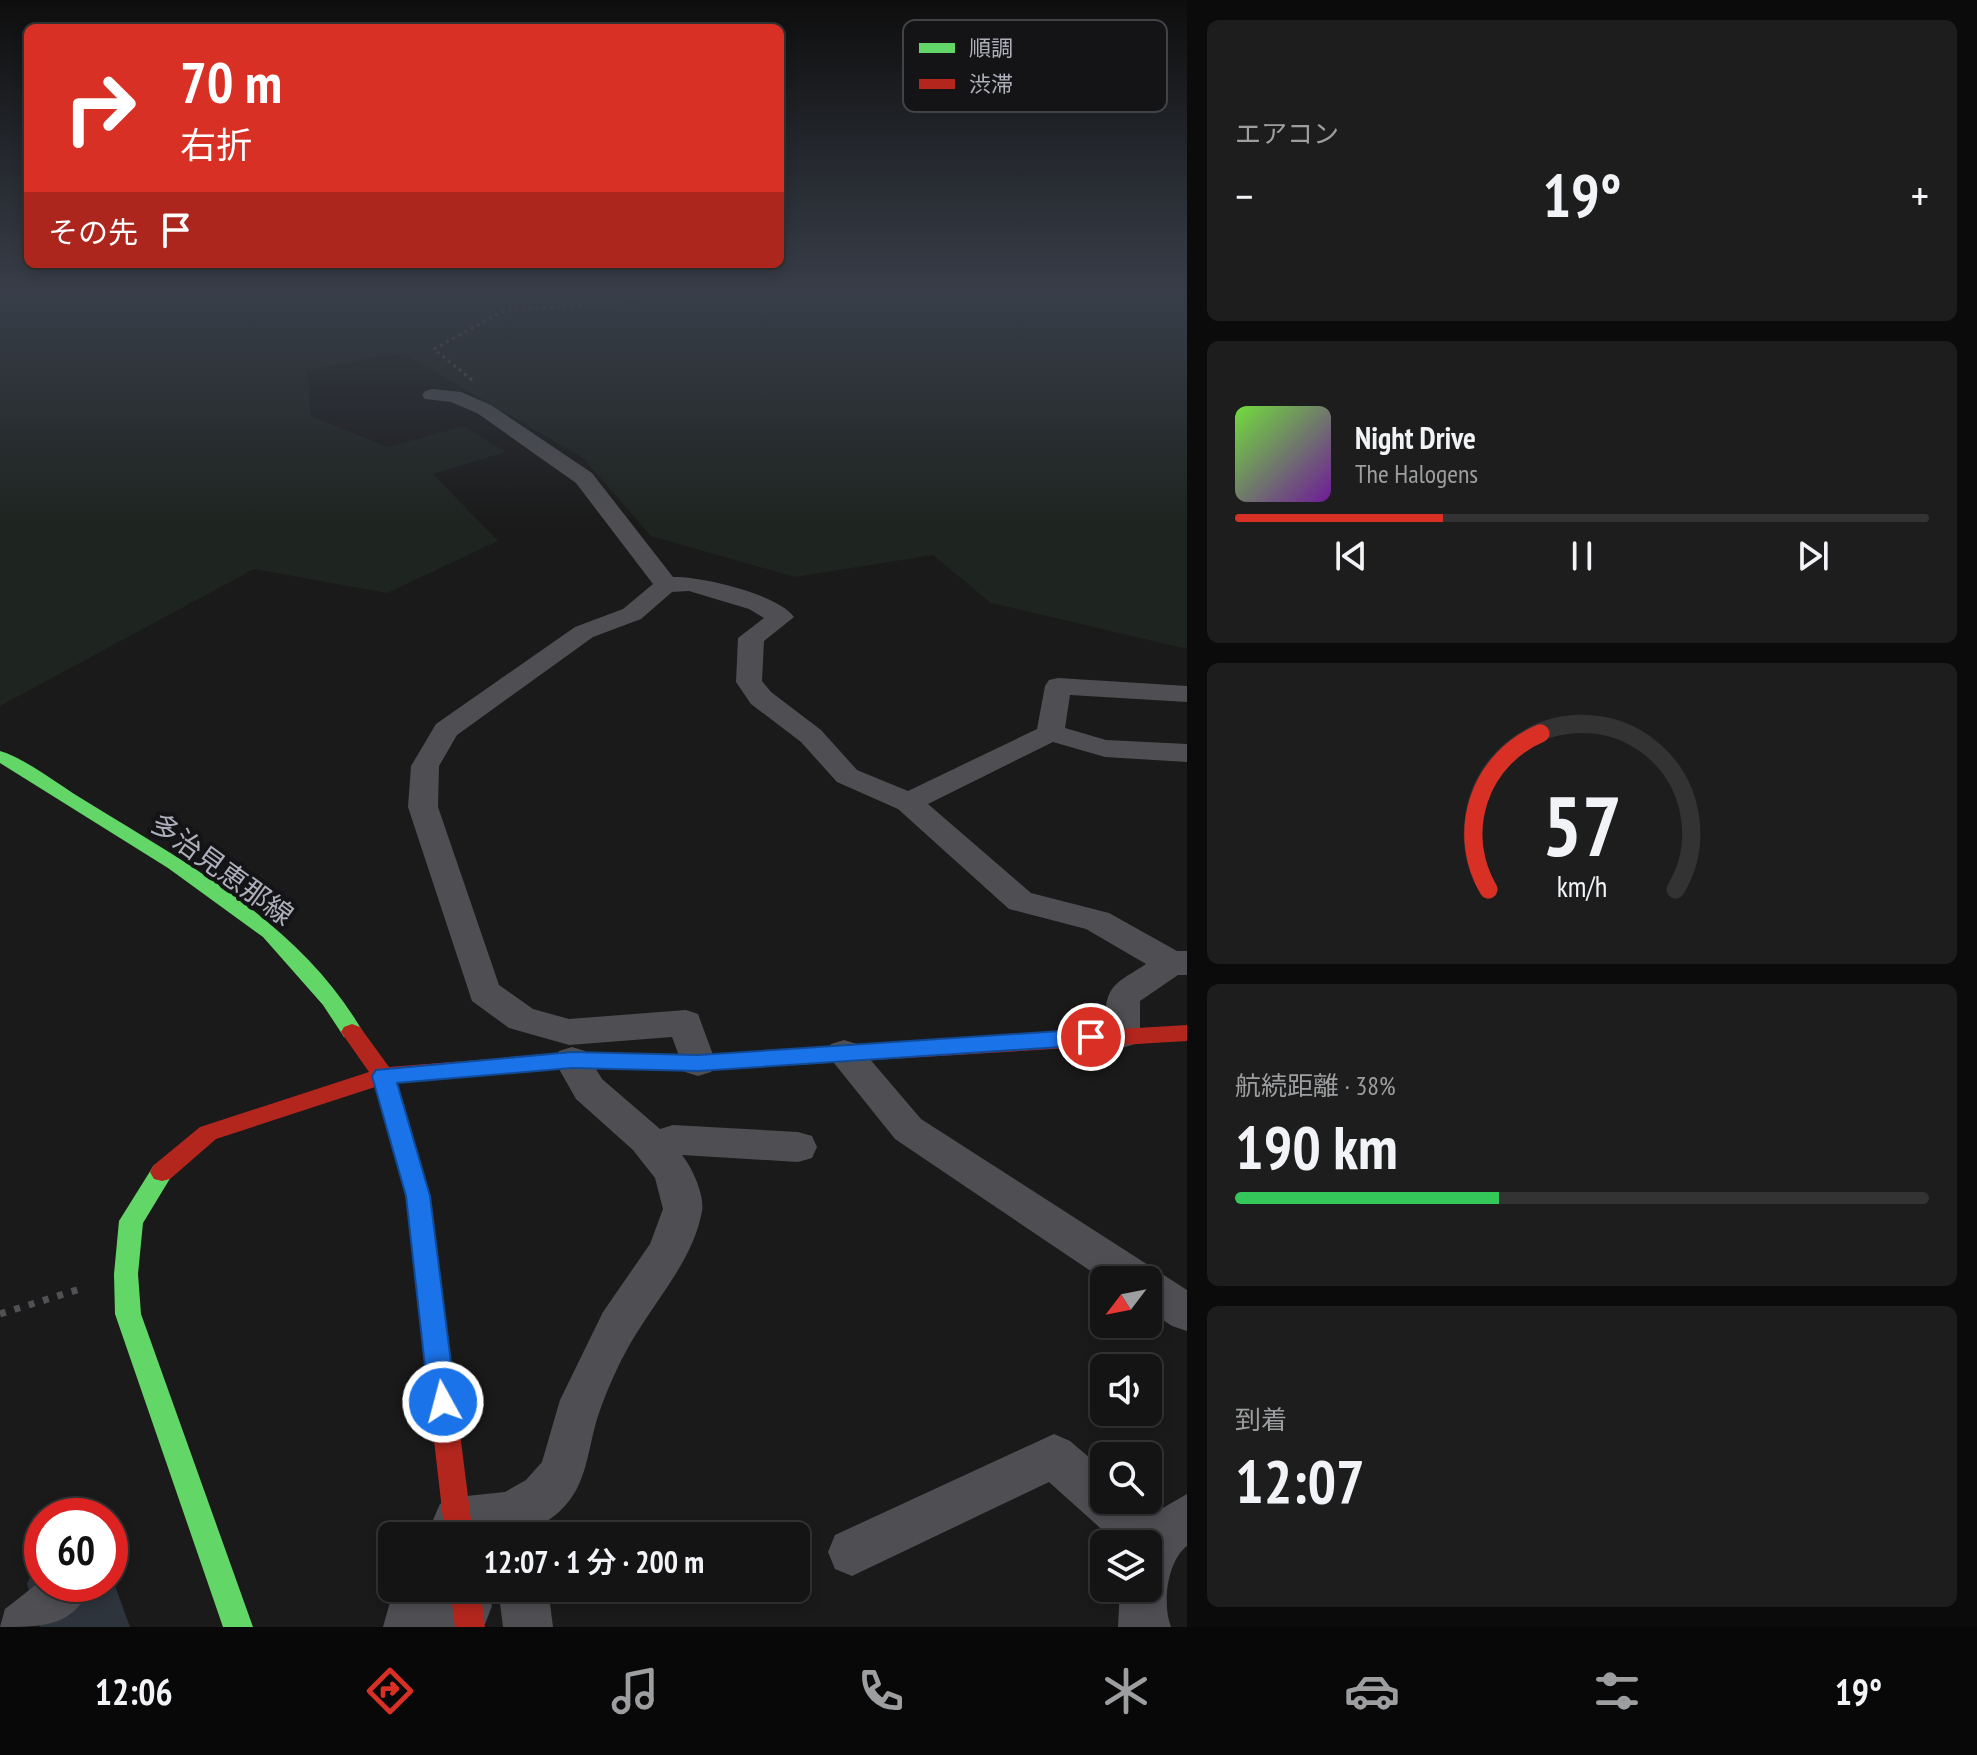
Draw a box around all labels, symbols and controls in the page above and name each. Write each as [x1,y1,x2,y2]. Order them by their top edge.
legend [903,20,1167,112]
text: 順調 [969,34,1013,62]
text: 70 m [180,46,282,118]
icon: right [48,56,152,160]
text: 渋滞 [969,70,1013,98]
text: エアコン [1235,117,1339,150]
text: 右折 [180,121,252,168]
text: 19° [1542,156,1622,234]
text: − [1235,167,1253,224]
text: + [1911,167,1929,224]
icon: arrive [154,208,198,252]
text: その先 [48,212,138,251]
text: Night Drive [1355,418,1476,457]
text: The Halogens [1355,457,1478,490]
icon: previous [1329,534,1373,578]
icon: pause [1560,534,1604,578]
icon: next [1791,534,1835,578]
text: 57 [1542,770,1622,878]
street label: 多治見恵那線 [143,804,301,933]
text: km/h [1557,868,1607,905]
pin [1057,1003,1125,1071]
icon: arrive [1069,1015,1113,1059]
text: 航続距離 · 38% [1235,1069,1396,1102]
text: 190 km [1235,1108,1398,1186]
north arrow [1090,1266,1162,1338]
map controls [1090,1266,1162,1602]
button: sound [1090,1354,1162,1426]
position arrow [401,1360,485,1444]
text: 到着 [1235,1403,1287,1436]
button: search [1090,1442,1162,1514]
text: 12:07 [1235,1442,1365,1520]
speed limit sign: 60 [24,1498,128,1602]
button: layers [1090,1530,1162,1602]
text: 12:07 · 1 分 · 200 m [484,1542,704,1581]
icon: directions [362,1663,418,1719]
icon: music [607,1663,663,1719]
icon: phone [853,1663,909,1719]
icon: climate [1098,1663,1154,1719]
icon: car [1344,1663,1400,1719]
icon: filters [1589,1663,1645,1719]
text: 12:06 [95,1668,173,1715]
text: 19° [1835,1668,1882,1715]

